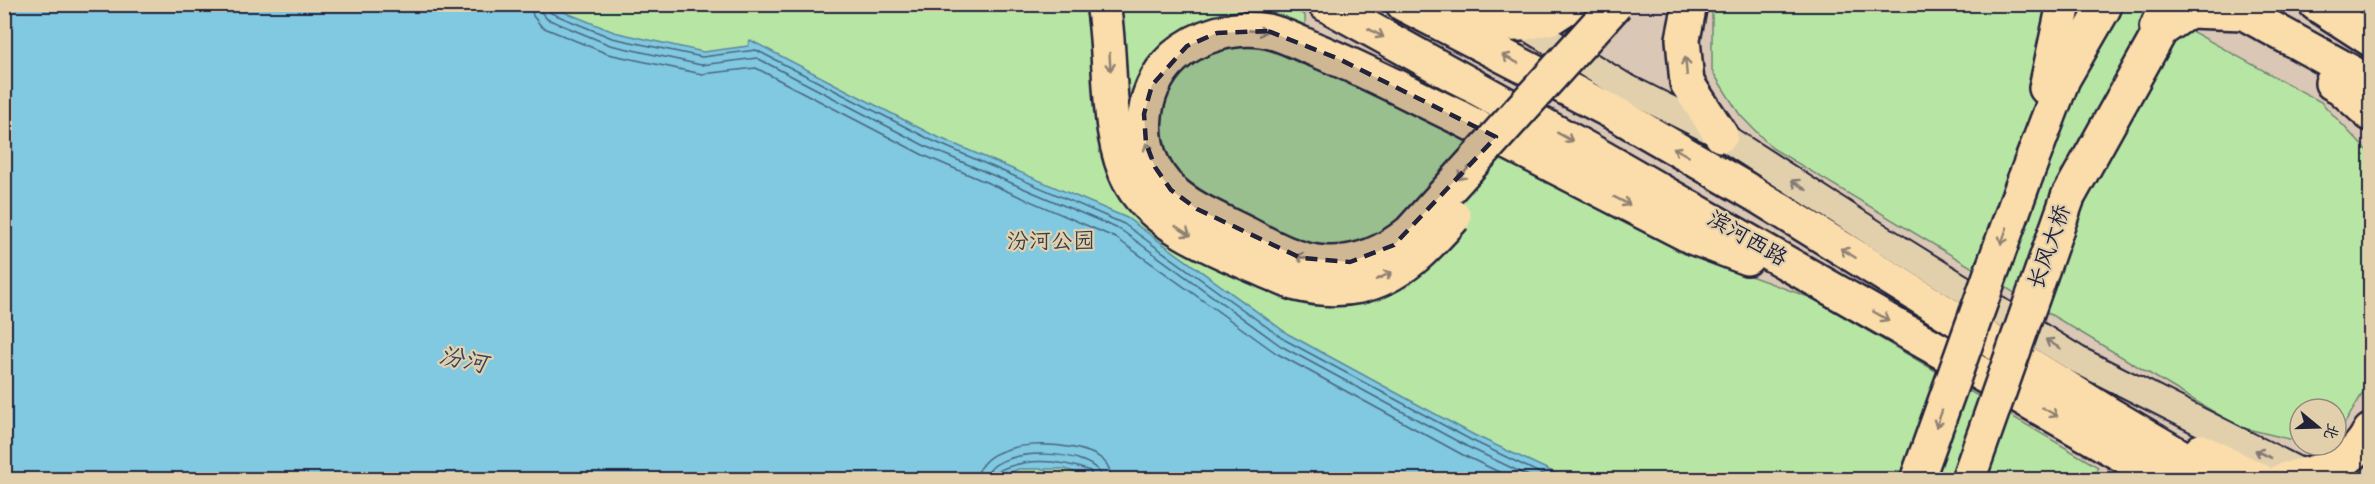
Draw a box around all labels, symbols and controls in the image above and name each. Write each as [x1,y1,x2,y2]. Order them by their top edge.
one-way arrow [1248,26,1268,37]
one-way arrow [1367,27,1384,39]
one-way arrow [1105,52,1116,72]
one-way arrow [1501,53,1519,65]
one-way arrow [1680,56,1691,76]
one-way arrow [1556,132,1574,143]
one-way arrow [1143,142,1154,161]
one-way arrow [1673,146,1691,157]
one-way arrow [1457,165,1471,180]
one-way arrow [1791,179,1807,191]
one-way arrow [1613,196,1631,208]
street label: 长风大桥 [2022,201,2078,293]
street label: 滨河西路 [1702,205,1792,273]
one-way arrow [1174,225,1191,237]
one-way arrow [1998,226,2009,244]
park label: 汾河公园 [1007,228,1095,256]
one-way arrow [1840,247,1857,259]
one-way arrow [1295,252,1314,263]
one-way arrow [1375,270,1393,281]
one-way arrow [1872,310,1889,322]
one-way arrow [2045,338,2062,350]
water label: 汾河 [436,341,494,382]
north arrow [2288,397,2348,457]
one-way arrow [2042,407,2059,419]
one-way arrow [1932,409,1943,428]
text: 北 [2318,420,2343,442]
one-way arrow [2254,447,2272,459]

